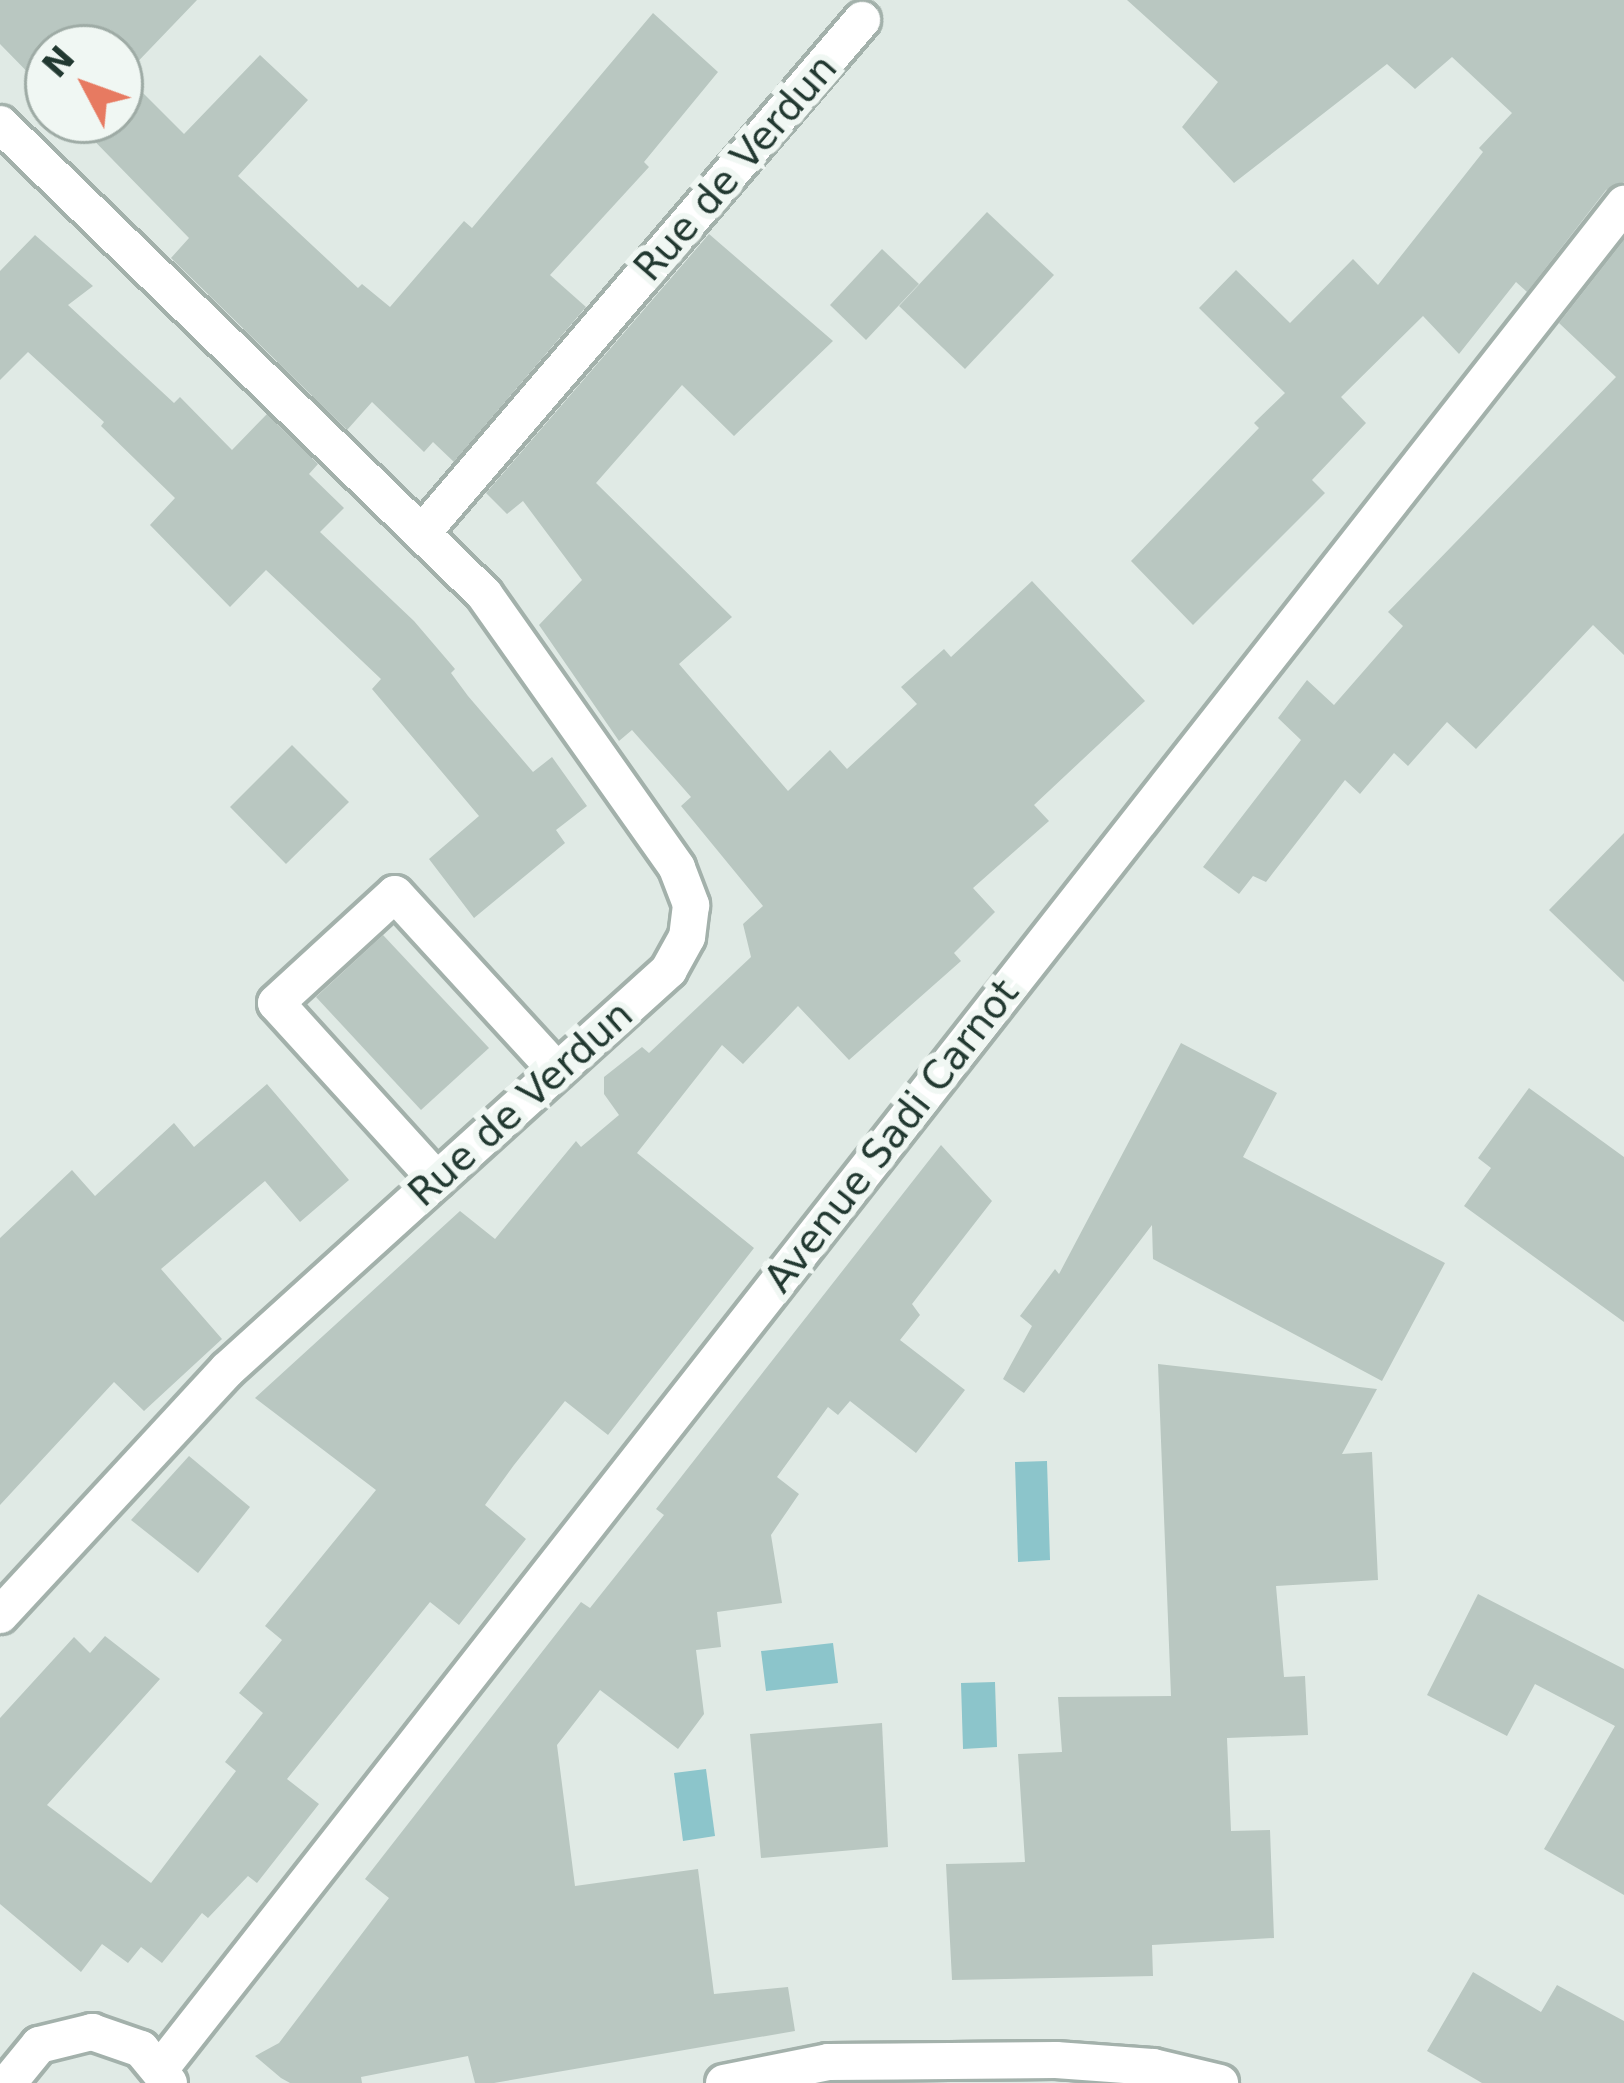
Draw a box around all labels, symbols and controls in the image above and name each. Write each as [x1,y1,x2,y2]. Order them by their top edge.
north arrow [24,24,144,144]
text: N [35,39,82,85]
street label: Rue de Verdun [625,45,847,291]
street label: Avenue Sadi Carnot [755,970,1029,1302]
street label: Rue de Verdun [400,991,642,1217]

